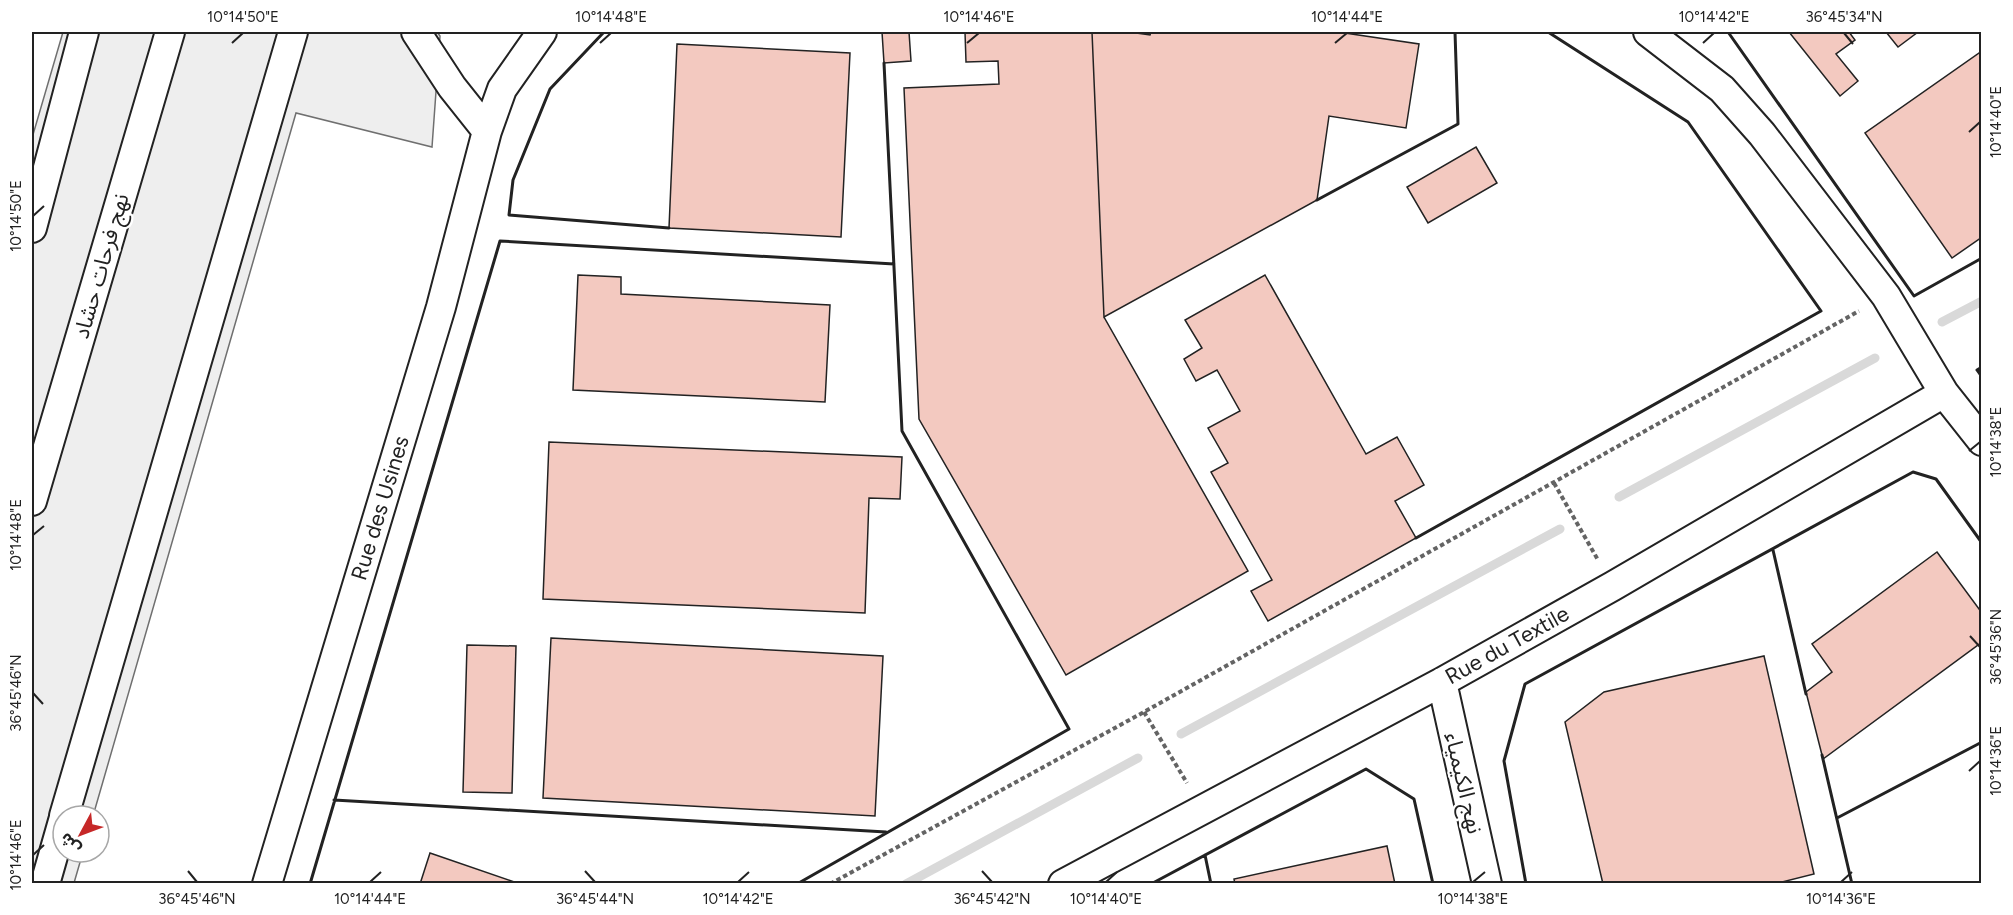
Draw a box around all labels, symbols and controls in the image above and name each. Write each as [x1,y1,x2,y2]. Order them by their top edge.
text: 10°14'50"E [207,8,279,26]
text: 10°14'48"E [575,8,647,26]
text: 10°14'46"E [943,8,1015,26]
text: 10°14'44"E [1311,8,1383,26]
text: 10°14'42"E [1678,8,1750,26]
text: 36°45'34"N [1805,8,1883,26]
text: 10°14'40"E [1987,86,2005,158]
text: 10°14'50"E [7,180,25,252]
street label: نهج فرحات حشاد [67,190,137,342]
text: 10°14'38"E [1987,407,2005,477]
street label: Rue des Usines [345,433,415,583]
text: 10°14'48"E [7,499,25,571]
street label: Rue du Textile [1440,600,1574,690]
text: 36°45'36"N [1987,609,2005,685]
text: 36°45'46"N [7,654,25,732]
text: 10°14'36"E [1987,726,2005,796]
street label: نهج الكيمياء [1436,730,1489,837]
north arrow [51,804,111,864]
text: 10°14'46"E [7,819,25,891]
text: ش [56,829,84,858]
text: 36°45'46"N [158,890,236,908]
text: 10°14'44"E [334,890,406,908]
text: 36°45'44"N [556,890,634,908]
text: 10°14'42"E [702,890,774,908]
text: 36°45'42"N [953,890,1031,908]
text: 10°14'40"E [1070,890,1142,908]
text: 10°14'38"E [1438,890,1508,908]
text: 10°14'36"E [1806,890,1876,908]

